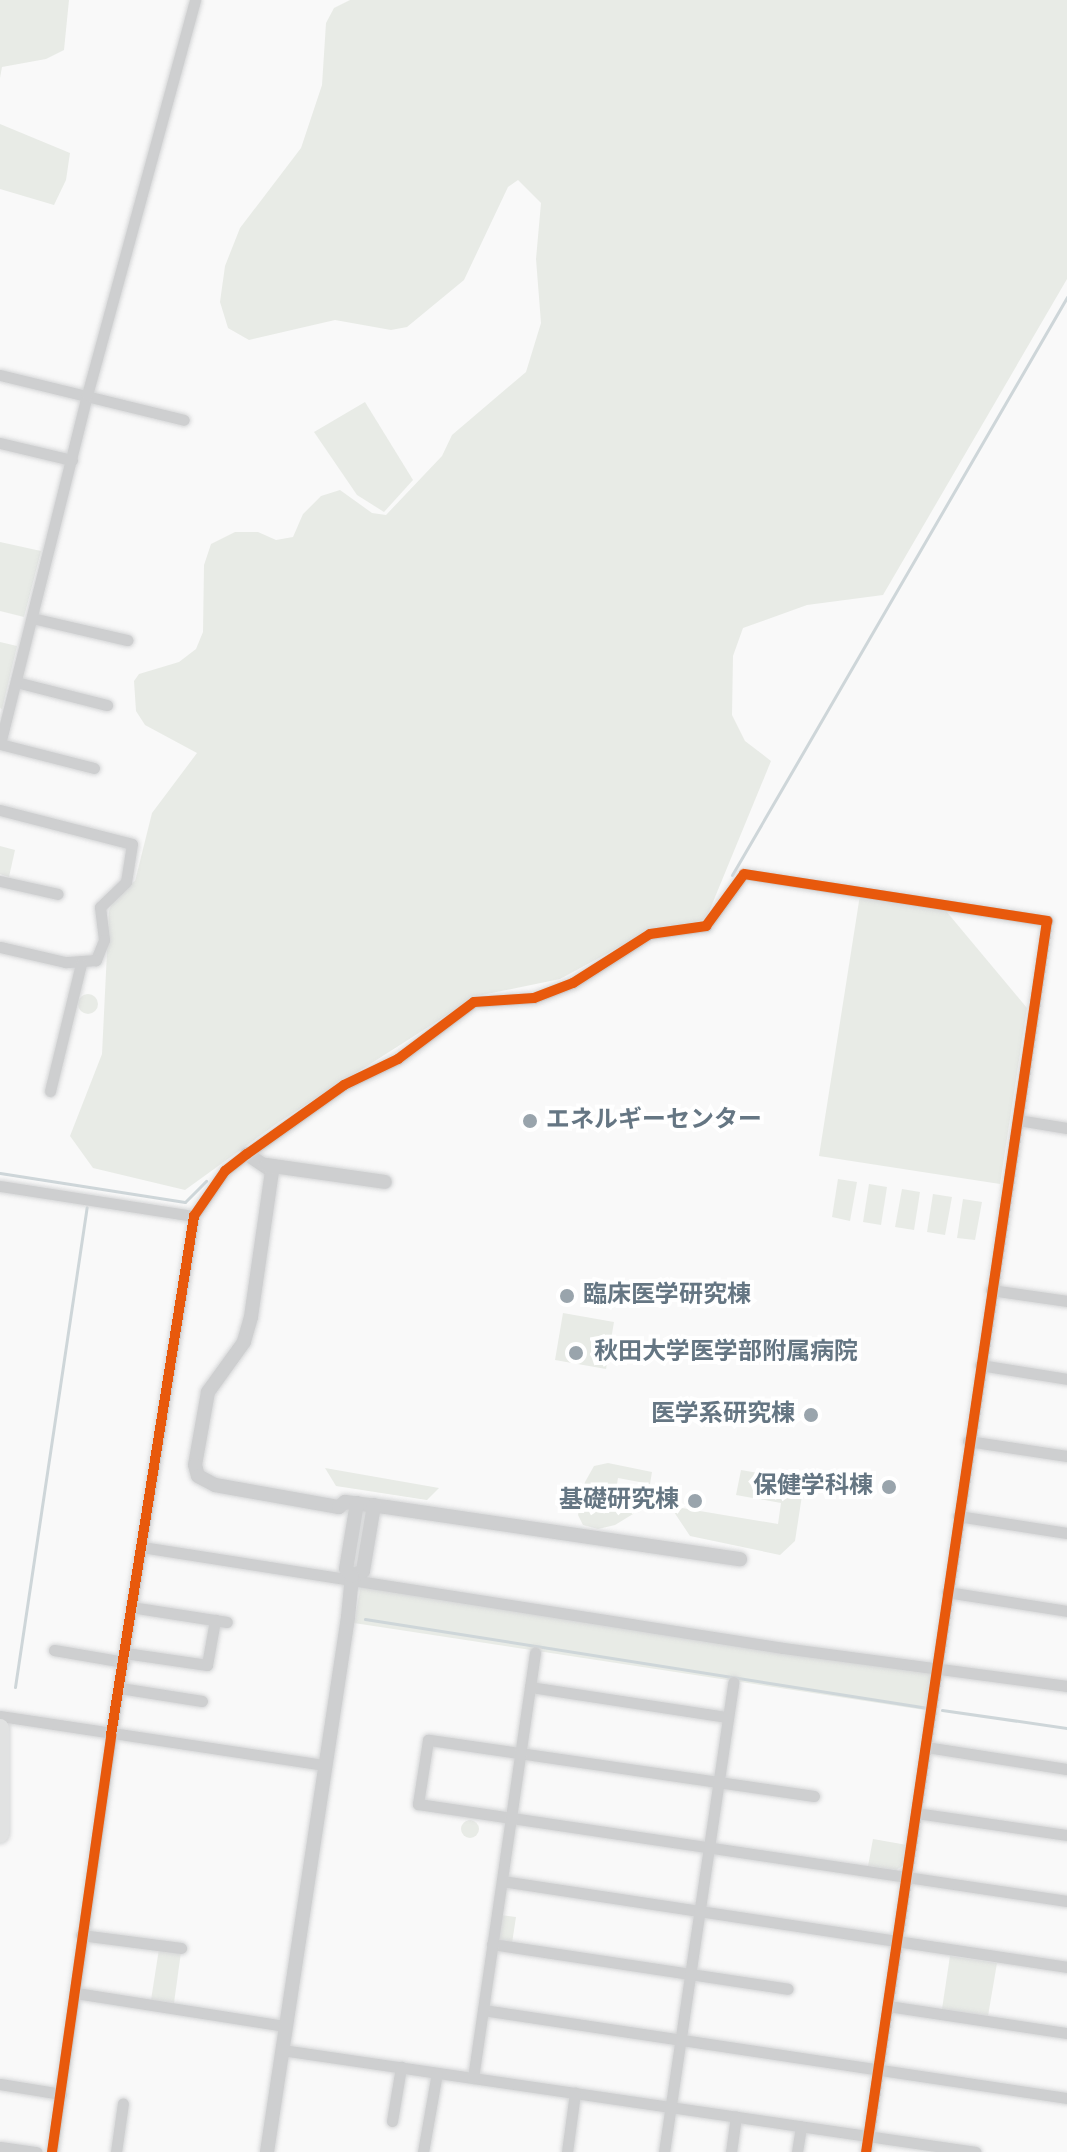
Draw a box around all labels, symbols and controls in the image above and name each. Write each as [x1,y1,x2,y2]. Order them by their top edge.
place label: エネルギーセンター [546,1107,762,1135]
marker: エネルギーセンター [521,1112,539,1130]
place label: 臨床医学研究棟 [583,1282,751,1310]
marker: 臨床医学研究棟 [558,1287,576,1305]
place label: 秋田大学医学部附属病院 [594,1339,858,1367]
marker: 秋田大学医学部附属病院 [565,1342,587,1364]
place label: 医学系研究棟 [651,1401,795,1429]
marker: 医学系研究棟 [802,1406,820,1424]
place label: 保健学科棟 [753,1473,873,1501]
marker: 保健学科棟 [880,1478,898,1496]
place label: 基礎研究棟 [559,1487,679,1515]
marker: 基礎研究棟 [686,1492,704,1510]

